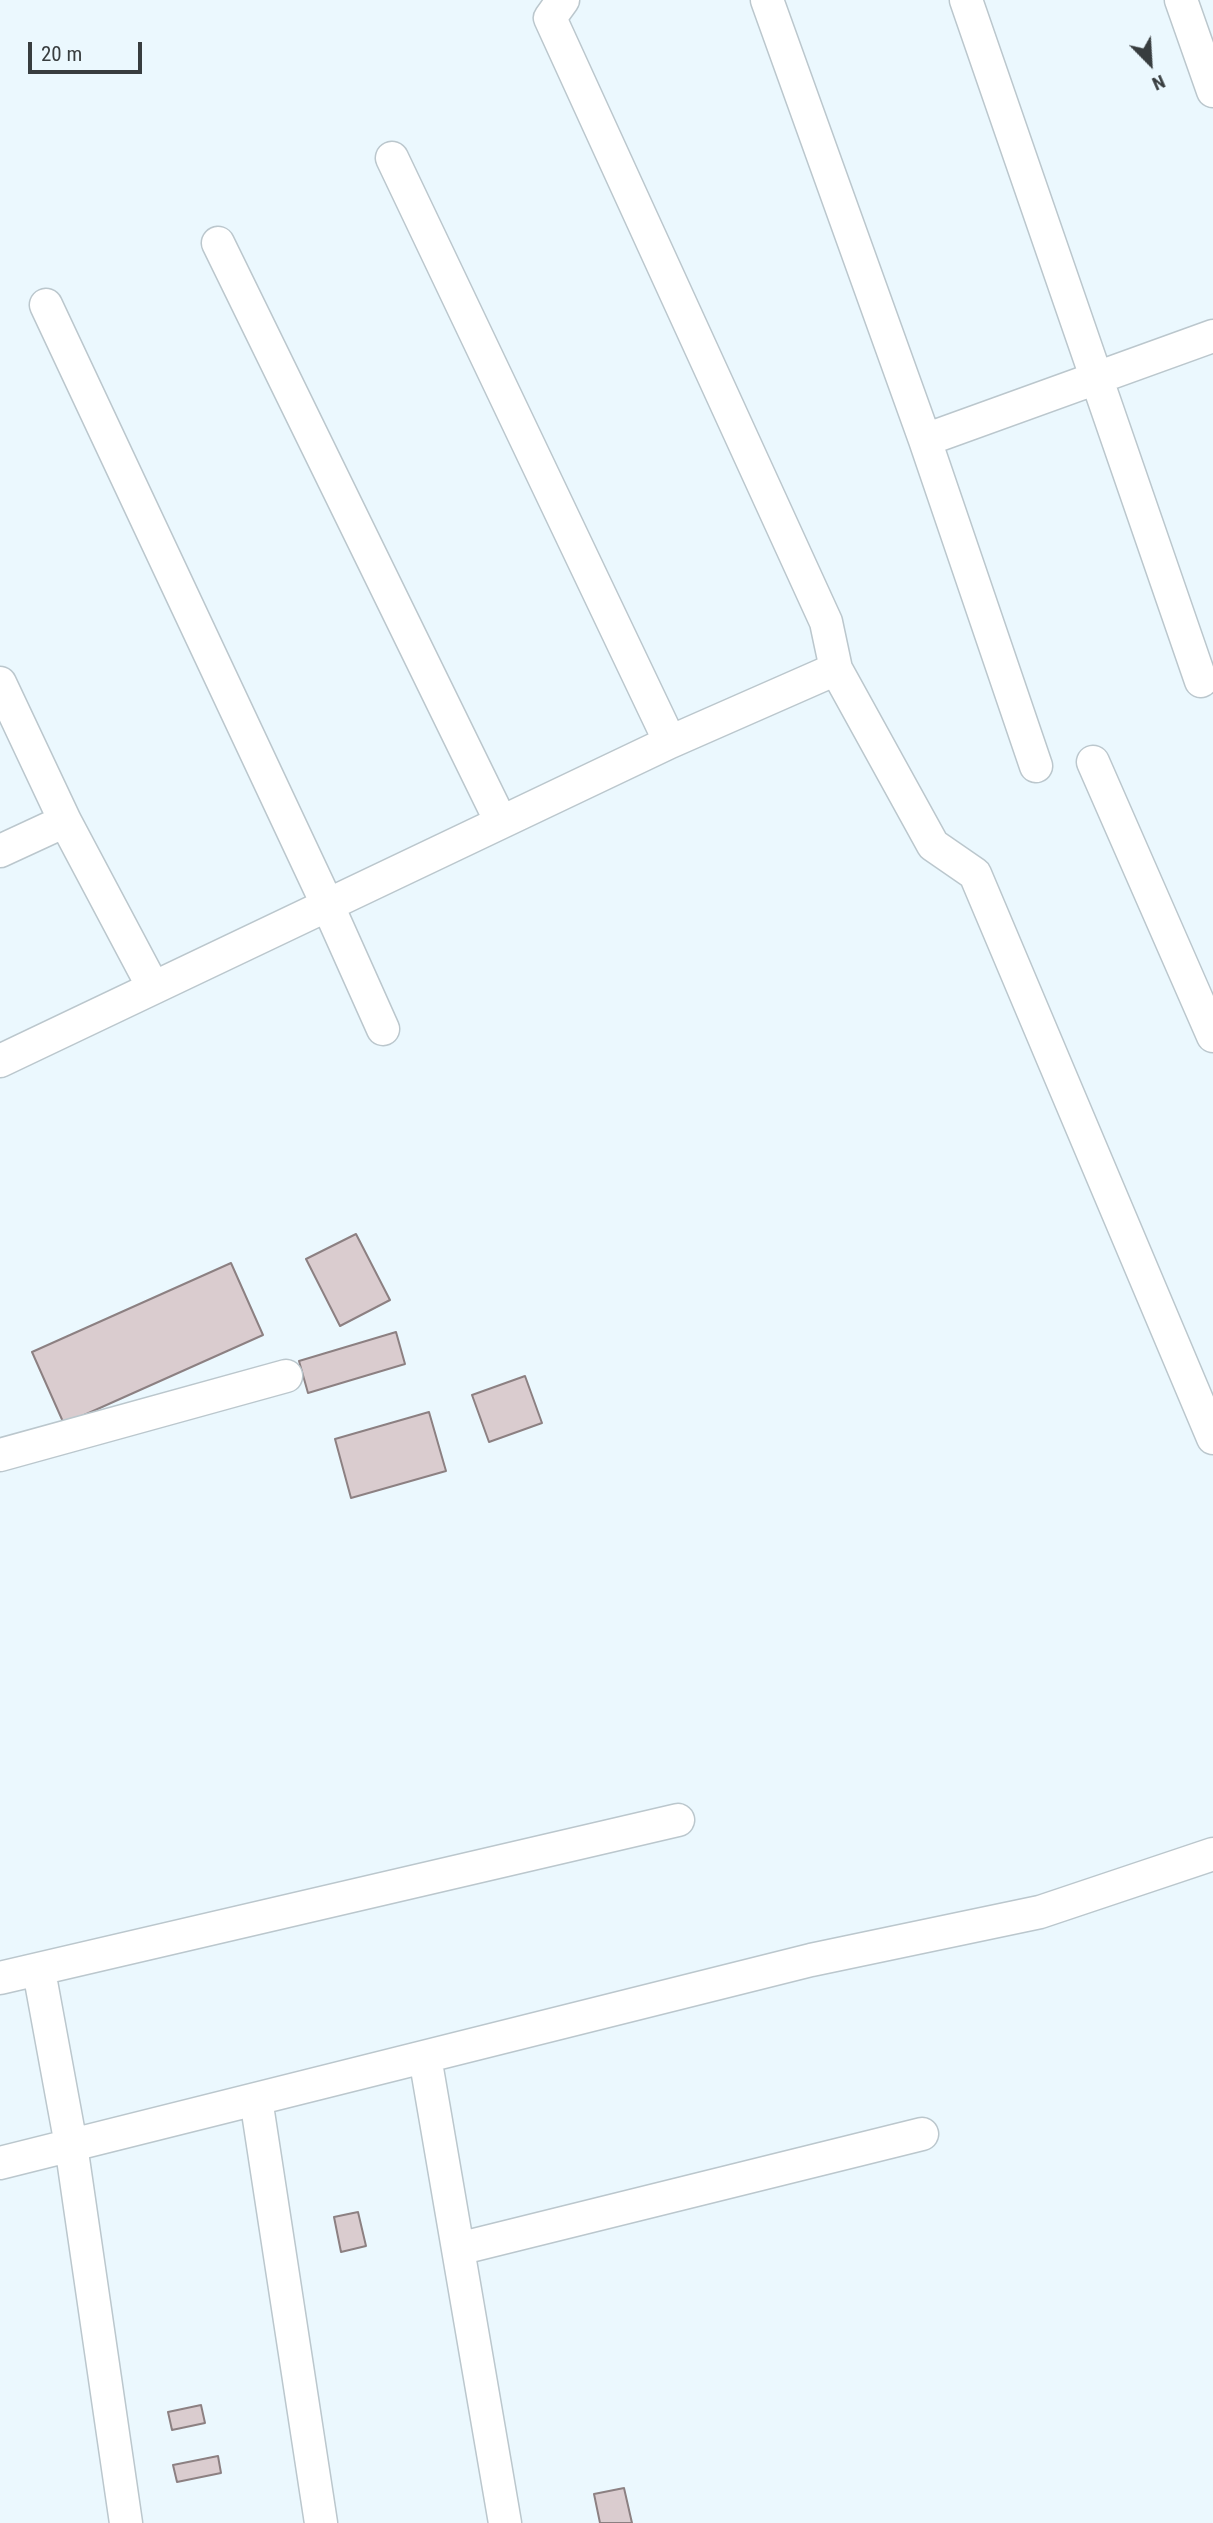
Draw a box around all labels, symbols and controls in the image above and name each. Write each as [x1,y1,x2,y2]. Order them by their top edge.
scale bar [32,28,145,72]
north arrow [1115,28,1185,98]
text: 20 m [41,42,82,66]
text: N [1149,70,1169,96]

